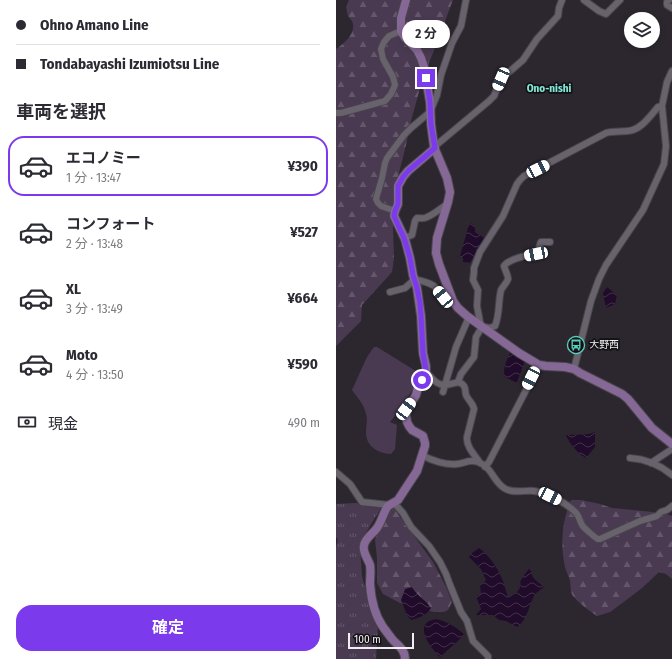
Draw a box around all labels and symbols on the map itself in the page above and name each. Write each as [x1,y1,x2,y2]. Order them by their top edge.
callout: 2 分 [402,20,450,48]
car [491,66,511,92]
route end [417,69,435,87]
district label: Ono-nishi [527,82,572,95]
car [525,158,551,180]
car [523,246,549,262]
car [431,284,455,310]
bus stop icon: 大野西 [566,335,586,355]
place label: 大野西 [589,339,619,351]
car [520,365,542,391]
route start [413,371,431,389]
car [394,396,418,422]
car [537,485,563,507]
scale bar [348,631,414,650]

